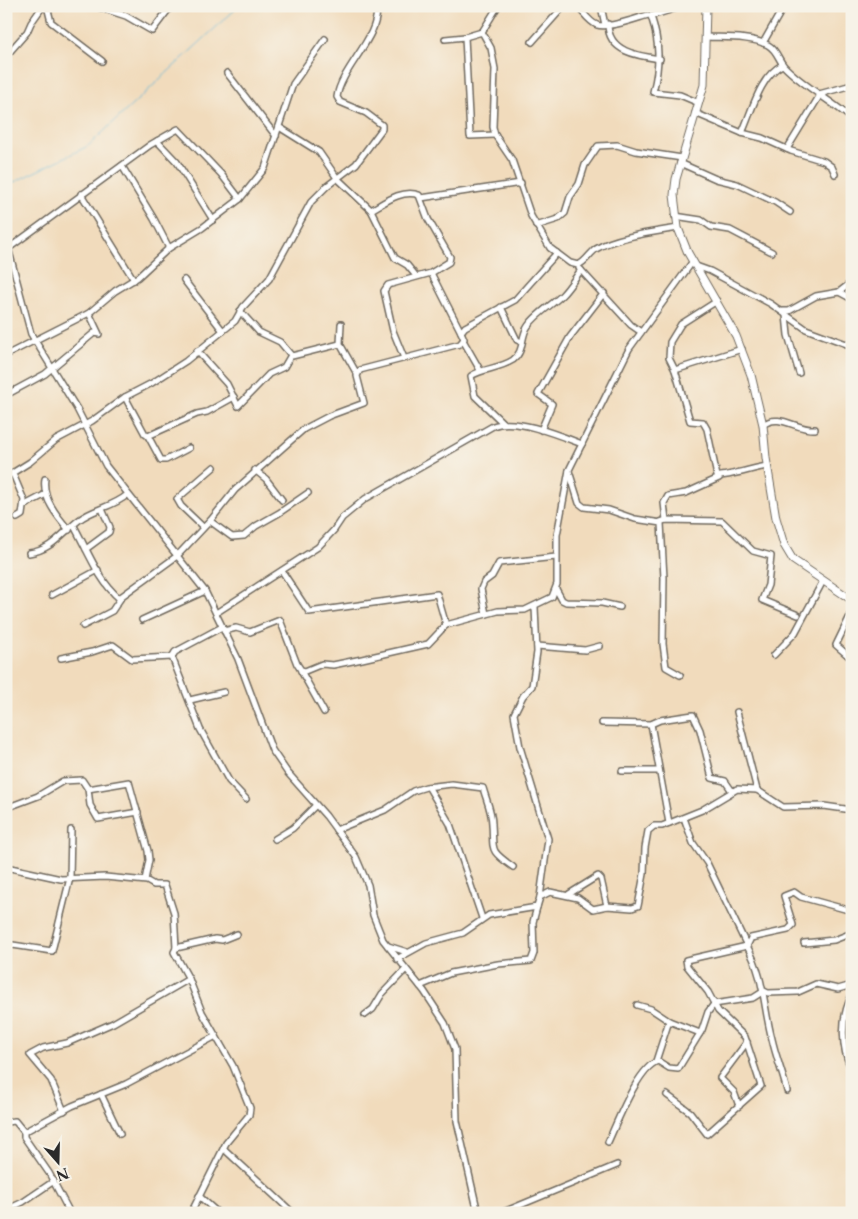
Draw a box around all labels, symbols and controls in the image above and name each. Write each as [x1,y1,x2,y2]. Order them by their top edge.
north arrow [32,1136,82,1186]
text: N [54,1164,71,1185]

